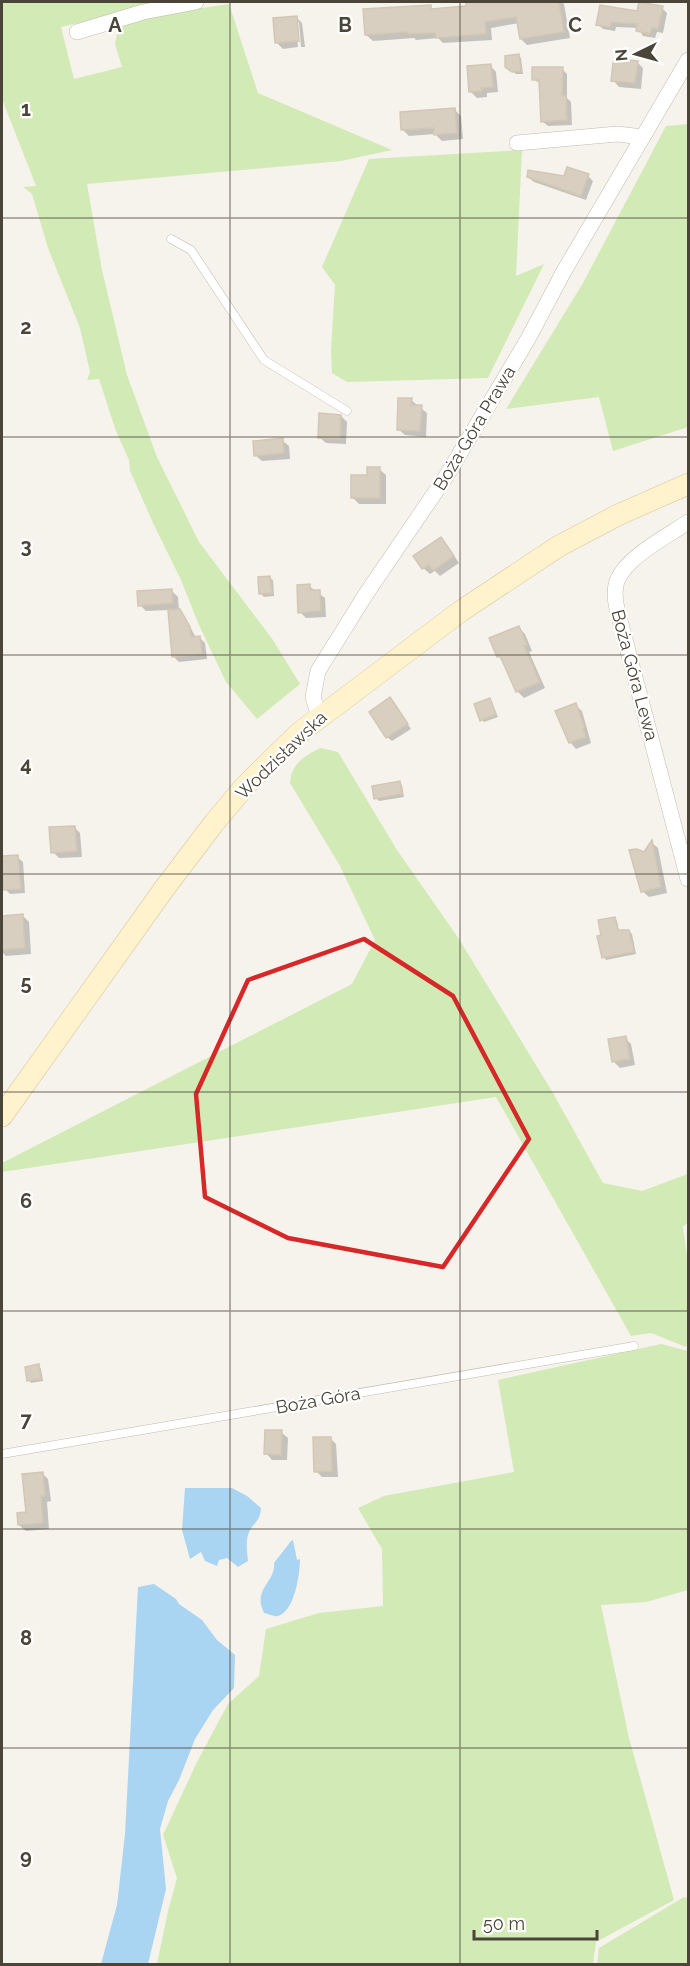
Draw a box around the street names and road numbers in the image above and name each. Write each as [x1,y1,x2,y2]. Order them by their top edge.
street label: Boża Góra Prawa [429,362,519,494]
street label: Boża Góra Lewa [607,607,663,743]
street label: Wodzisławska [231,706,331,804]
street label: Boża Góra [274,1382,362,1418]

